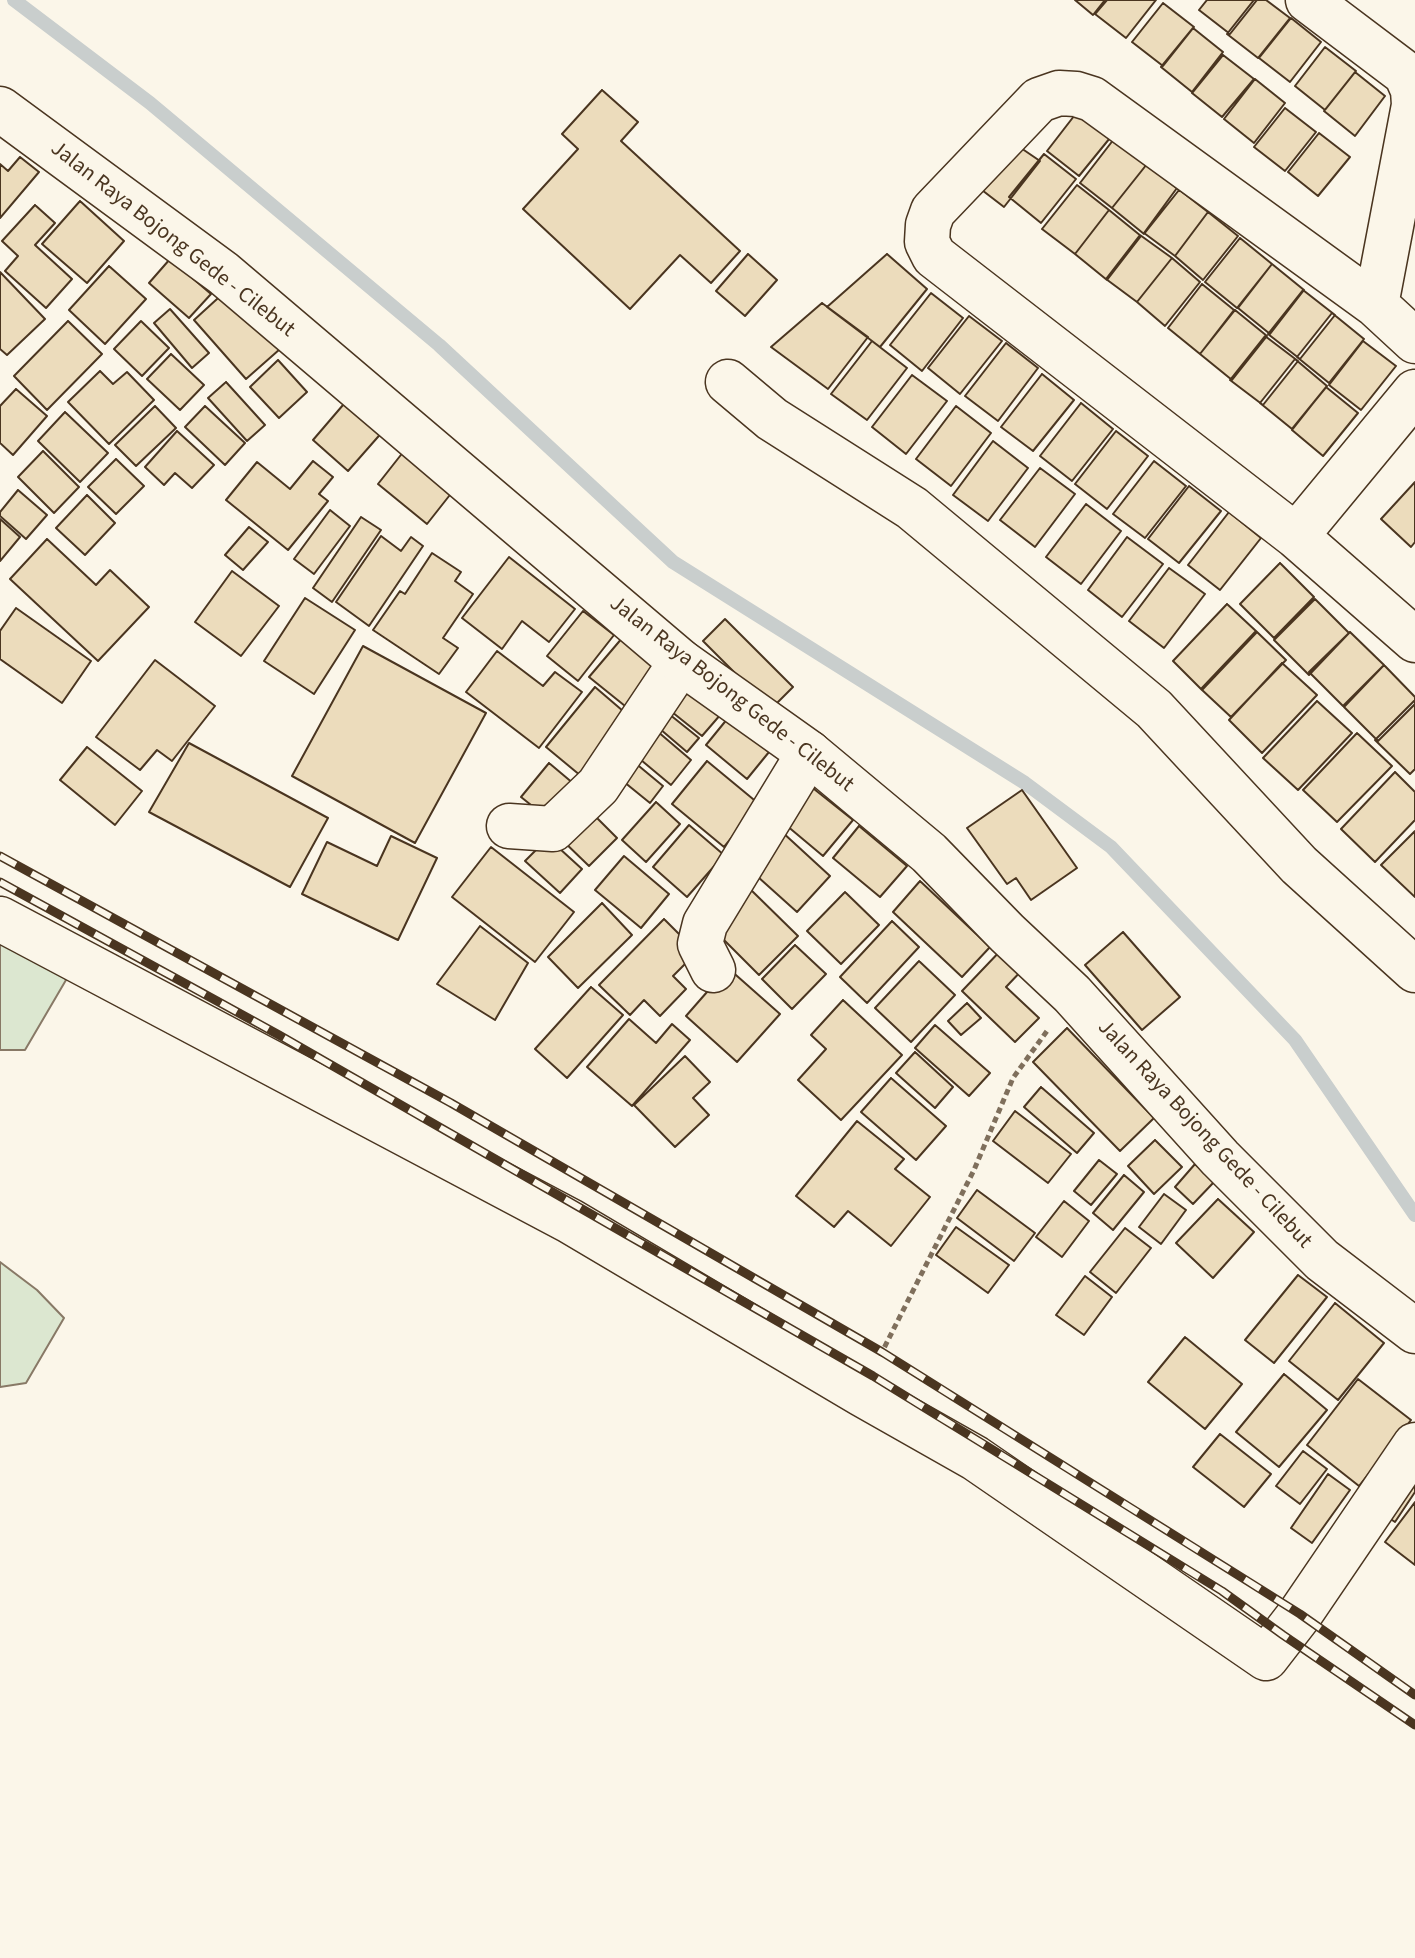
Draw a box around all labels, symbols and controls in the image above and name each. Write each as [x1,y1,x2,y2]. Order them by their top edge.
street label: Jalan Raya Bojong Gede - Cilebut [45,136,299,344]
street label: Jalan Raya Bojong Gede - Cilebut [604,591,858,799]
street label: Jalan Raya Bojong Gede - Cilebut [1091,1015,1317,1255]

